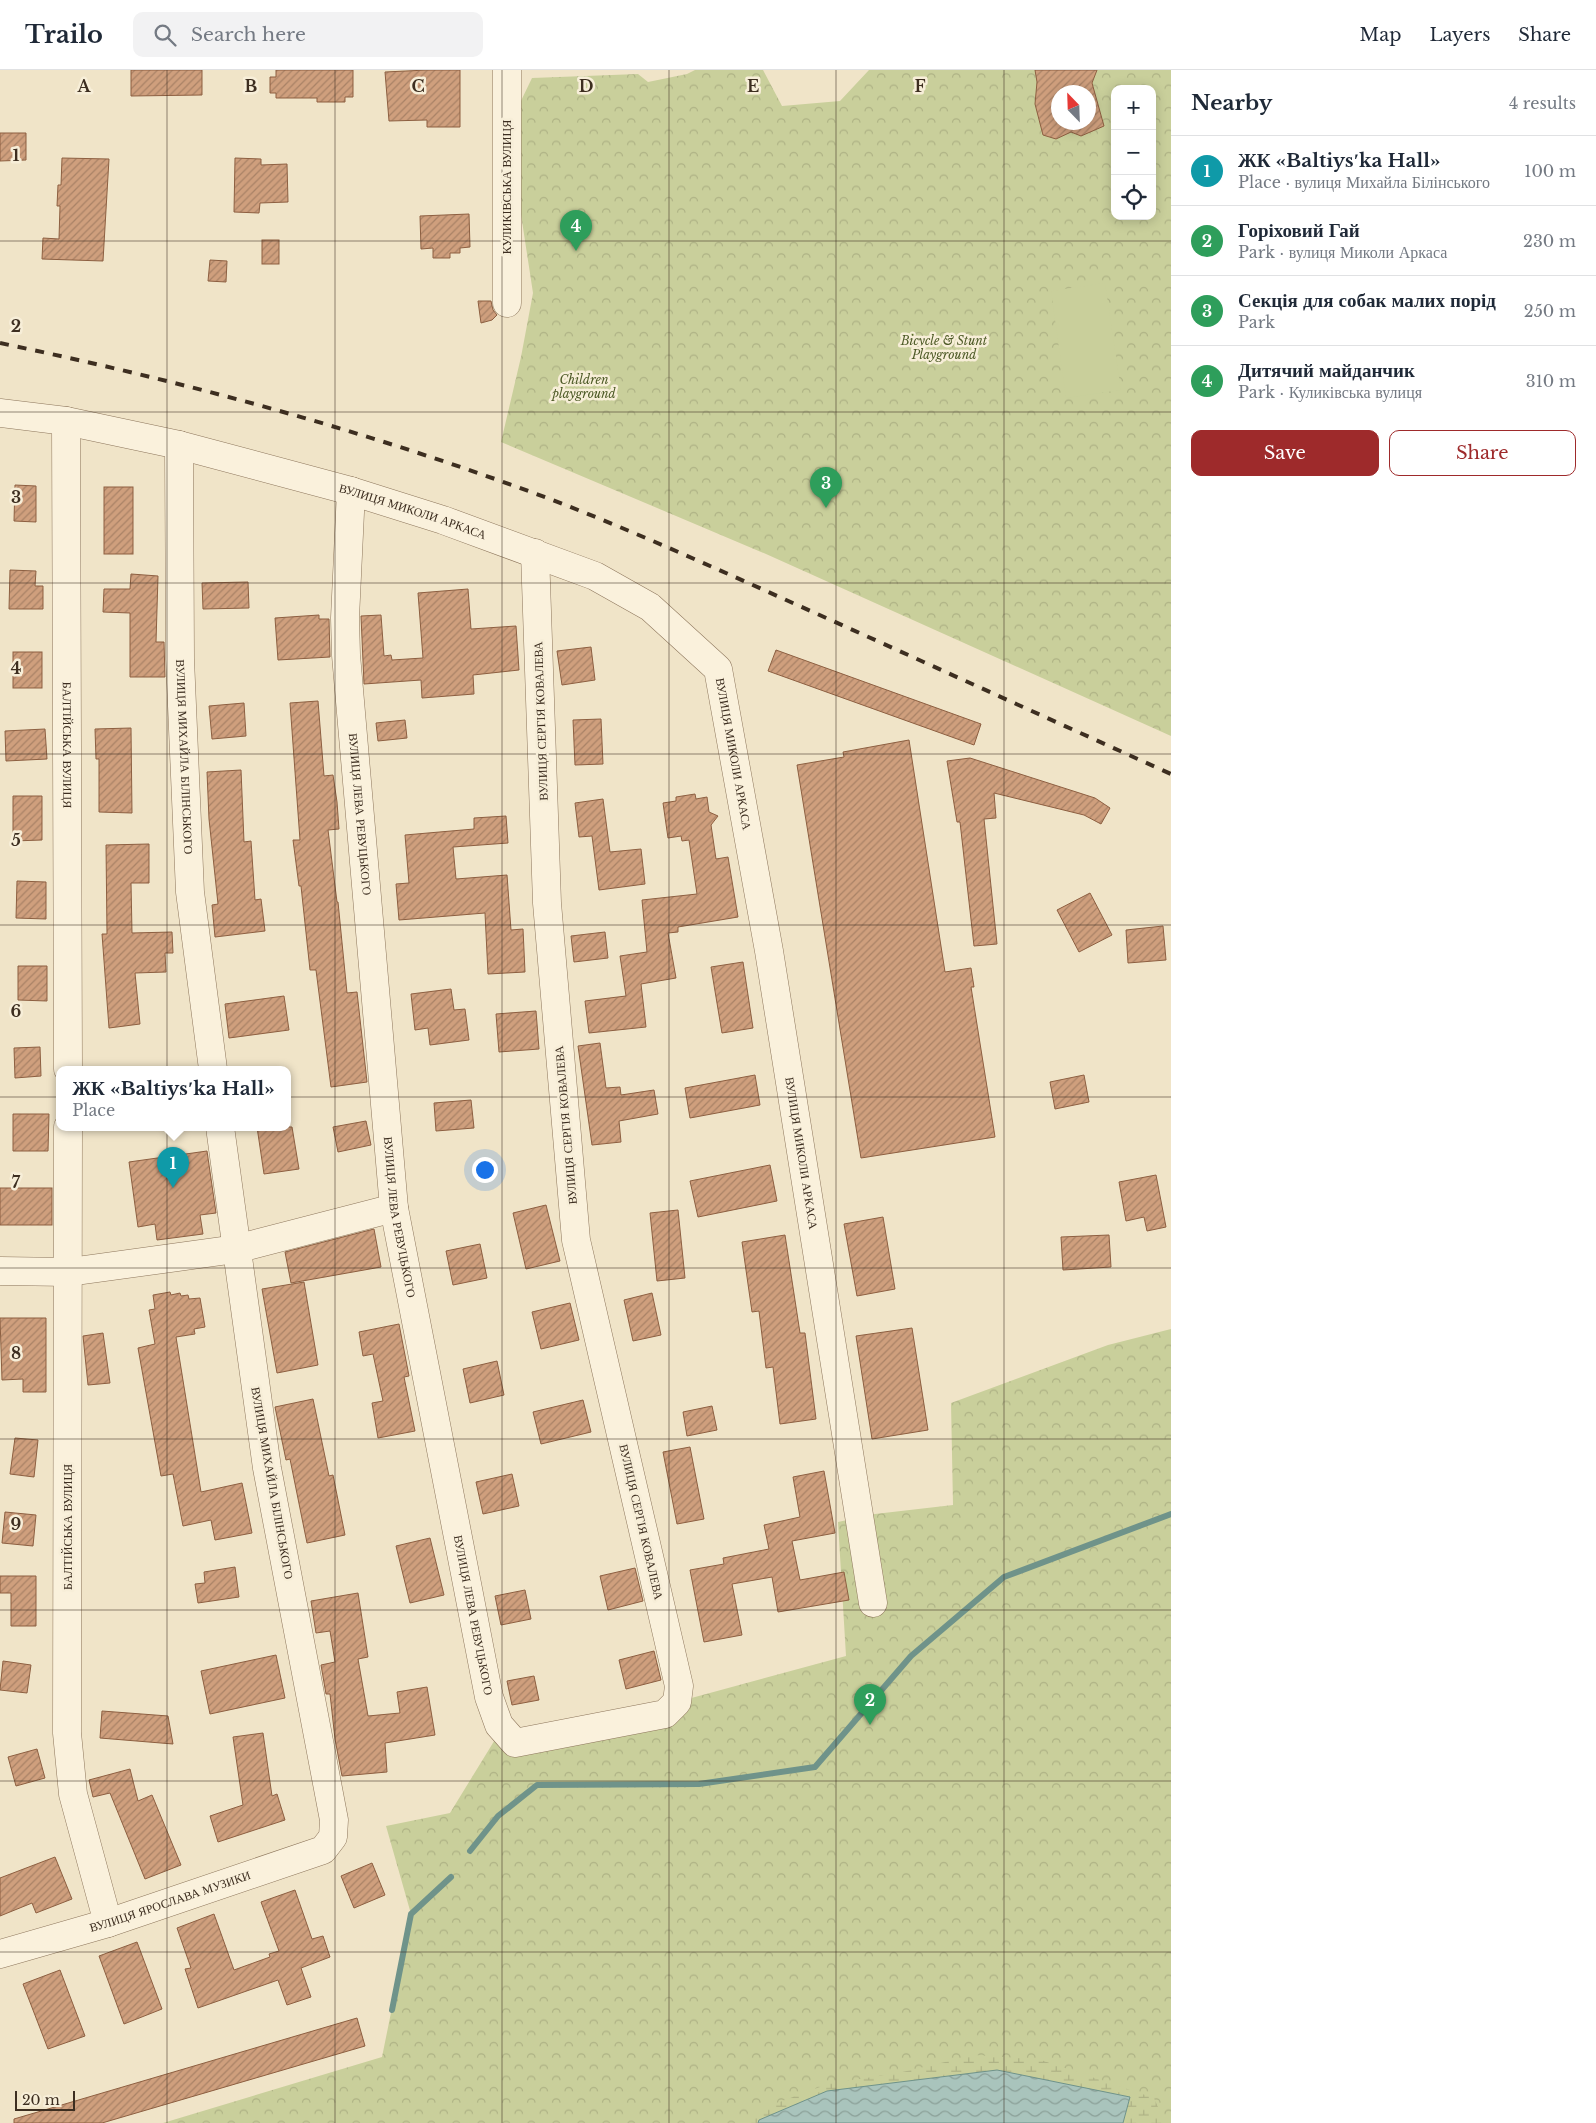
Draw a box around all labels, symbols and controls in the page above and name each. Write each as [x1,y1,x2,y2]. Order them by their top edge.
search box [133,12,483,57]
text: Trailo [25,20,103,49]
icon: search [151,21,179,49]
text: Search here [191,23,306,46]
text: Map [1360,24,1401,46]
text: Layers [1429,24,1490,46]
text: Share [1518,24,1571,46]
text: A [77,76,92,96]
text: B [245,76,258,96]
text: C [411,76,425,96]
text: D [579,76,593,96]
text: E [747,76,759,96]
text: F [914,76,926,96]
north arrow [1051,85,1096,130]
map controls [1111,85,1156,220]
button: + [1111,85,1156,130]
text: Nearby [1191,90,1272,116]
text: 4 results [1509,93,1576,113]
street label: КУЛИКІВСЬКА ВУЛИЦЯ [499,120,514,254]
button: − [1111,130,1156,175]
text: 1 [13,145,20,165]
text: ЖК «Baltiysʹka Hall» [1238,149,1440,172]
text: 1 [1204,161,1210,181]
text: 100 m [1524,161,1576,181]
text: Place · вулиця Михайла Білінського [1238,172,1490,192]
button: locate [1111,175,1156,220]
pin: 4 [560,210,592,251]
text: Горіховий Гай [1238,219,1360,242]
text: 2 [1202,231,1212,251]
text: 230 m [1523,231,1576,251]
text: Park · вулиця Миколи Аркаса [1238,242,1447,262]
text: Секція для собак малих порід [1238,289,1496,312]
text: 3 [1202,301,1212,321]
text: 250 m [1524,301,1576,321]
text: Park [1238,312,1275,332]
text: 2 [11,316,21,336]
park label: Bicycle & Stunt Playground [900,333,988,362]
text: Дитячий майданчик [1238,359,1415,382]
text: 4 [1202,371,1212,391]
text: 310 m [1526,371,1576,391]
park label: Children playground [550,372,617,401]
text: Park · Куликівська вулиця [1238,382,1422,402]
button: Save [1191,430,1379,476]
button: Share [1389,430,1576,476]
pin: 3 [810,467,842,508]
street label: ВУЛИЦЯ МИКОЛИ АРКАСА [338,480,489,542]
text: 3 [11,487,21,507]
street label: ВУЛИЦЯ СЕРГІЯ КОВАЛЕВА [530,641,551,801]
text: 4 [11,658,21,678]
street label: ВУЛИЦЯ МИХАЙЛА БІЛІНСЬКОГО [173,659,196,855]
street label: ВУЛИЦЯ МИКОЛИ АРКАСА [713,677,755,831]
street label: БАЛТІЙСЬКА ВУЛИЦЯ [60,682,75,808]
street label: ВУЛИЦЯ ЛЕВА РЕВУЦЬКОГО [346,732,375,896]
text: 5 [11,830,21,850]
text: 6 [11,1001,22,1021]
street label: ВУЛИЦЯ СЕРГІЯ КОВАЛЕВА [551,1045,580,1205]
popup [56,1066,291,1131]
street label: ВУЛИЦЯ МИКОЛИ АРКАСА [782,1076,821,1231]
text: ЖК «Baltiysʹka Hall» [72,1077,275,1100]
text: Place [72,1100,115,1120]
street label: ВУЛИЦЯ ЛЕВА РЕВУЦЬКОГО [381,1136,419,1299]
pin: 1 [157,1147,189,1188]
your location [472,1157,498,1183]
text: 7 [12,1172,21,1192]
text: 8 [11,1343,21,1363]
street label: ВУЛИЦЯ МИХАЙЛА БІЛІНСЬКОГО [248,1386,297,1581]
street label: ВУЛИЦЯ СЕРГІЯ КОВАЛЕВА [616,1443,667,1601]
street label: БАЛТІЙСЬКА ВУЛИЦЯ [60,1464,75,1590]
text: 9 [11,1514,22,1534]
street label: ВУЛИЦЯ ЛЕВА РЕВУЦЬКОГО [451,1534,497,1697]
pin: 2 [854,1684,886,1725]
street label: ВУЛИЦЯ ЯРОСЛАВА МУЗИКИ [88,1867,253,1935]
scale bar [15,2088,75,2111]
text: 20 m [22,2091,60,2109]

